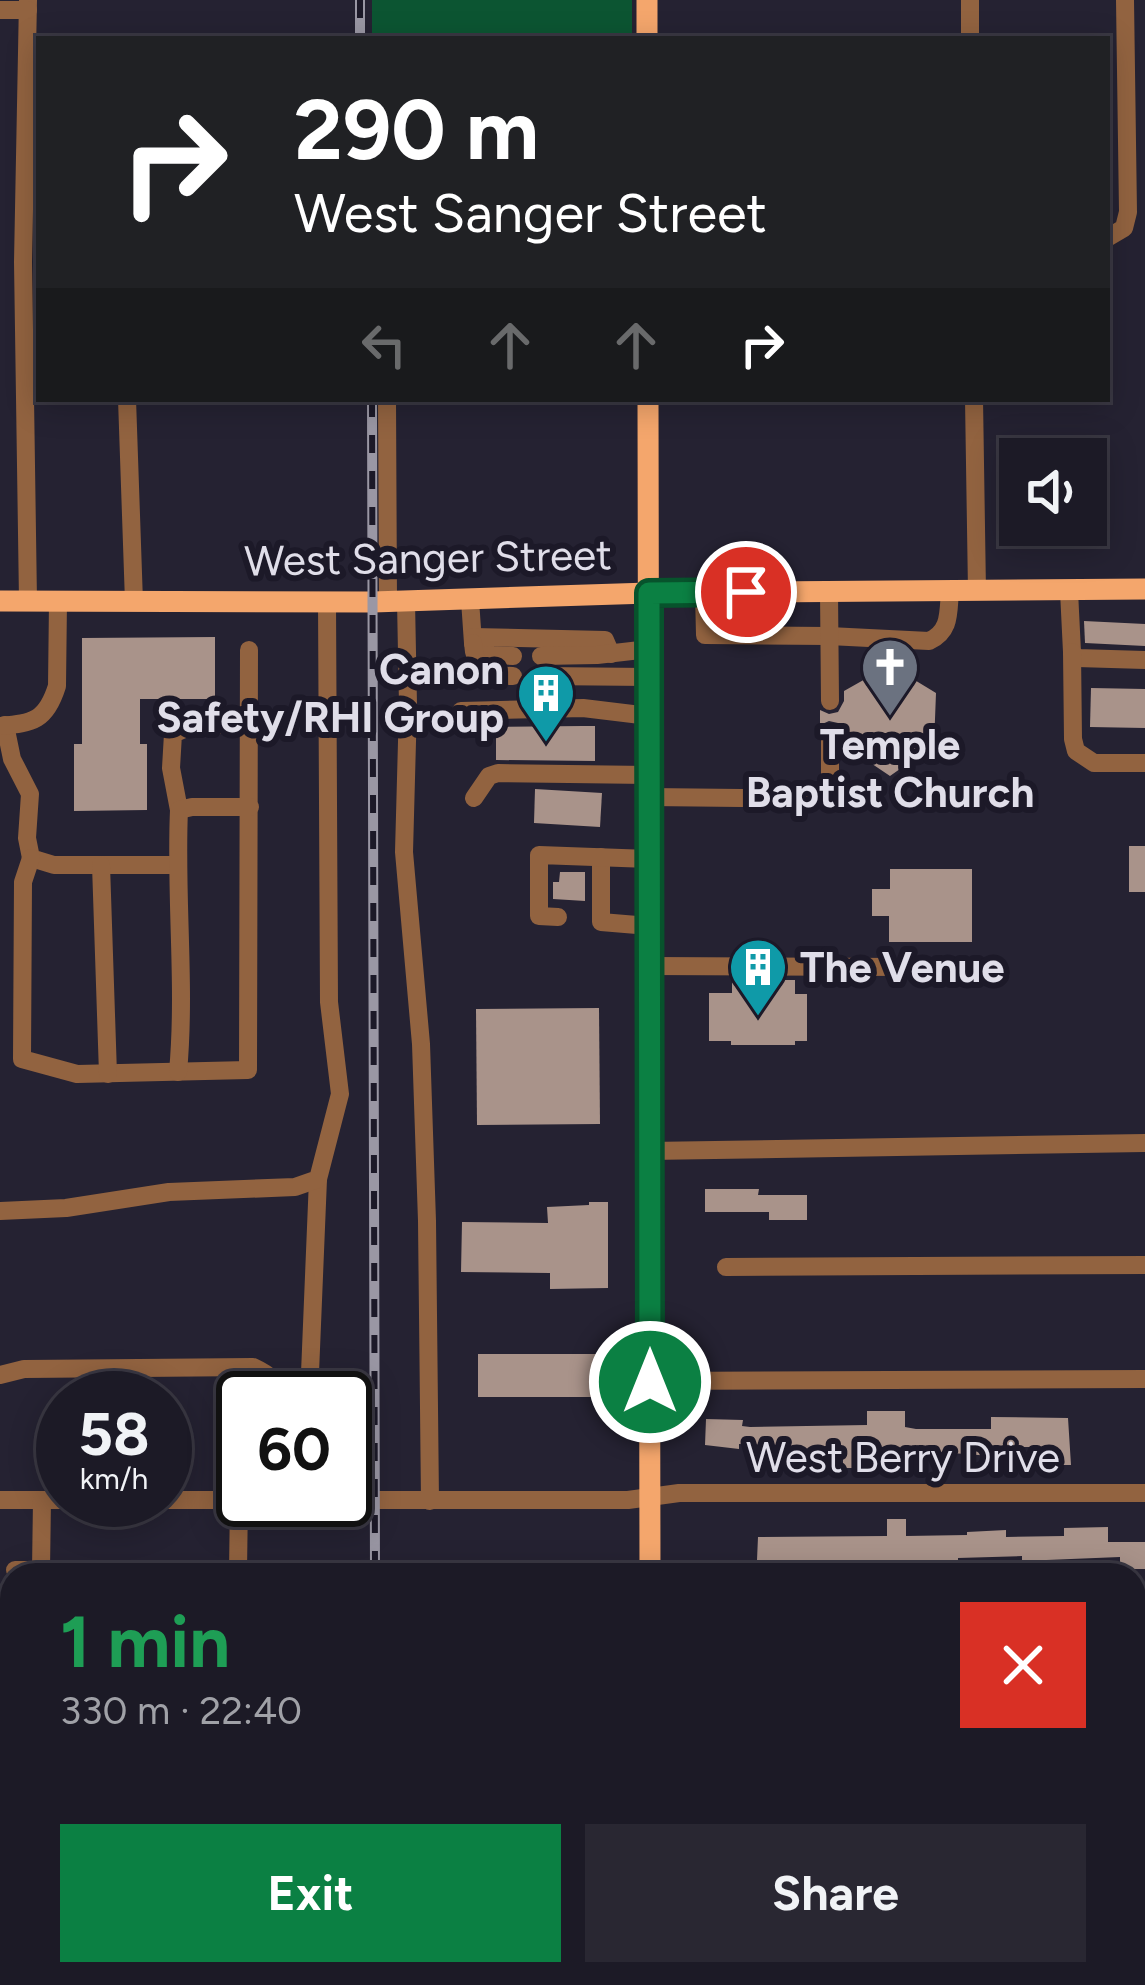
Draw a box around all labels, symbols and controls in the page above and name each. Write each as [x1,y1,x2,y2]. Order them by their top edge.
text: 290 m [294,79,539,180]
icon: right [96,84,252,240]
text: West Sanger Street [294,181,767,246]
icon: left [351,312,417,378]
icon: ahead [477,312,543,378]
icon: ahead [603,312,669,378]
icon: right [729,312,795,378]
map controls [999,438,1107,546]
button: sound [999,438,1107,546]
street label: West Sanger Street [244,529,612,587]
pin [695,541,797,643]
icon: arrive [713,559,779,625]
church icon: Temple Baptist Church [859,636,921,718]
place label: Canon Safety/RHI Group [156,644,504,743]
building icon: Canon Safety/RHI Group [515,662,577,744]
place label: Temple Baptist Church [746,719,1034,818]
building icon: The Venue [727,936,789,1018]
place label: The Venue [800,942,1005,993]
position arrow [587,1319,713,1445]
speed limit sign: 60 [216,1371,372,1527]
text: 58 [78,1398,150,1470]
street label: West Berry Drive [746,1432,1060,1483]
text: km/h [80,1460,148,1497]
text: 1 min [60,1599,230,1685]
button: close [960,1602,1086,1728]
text: 330 m · 22:40 [60,1687,302,1734]
button: Exit [60,1824,561,1962]
button: Share [585,1824,1086,1962]

